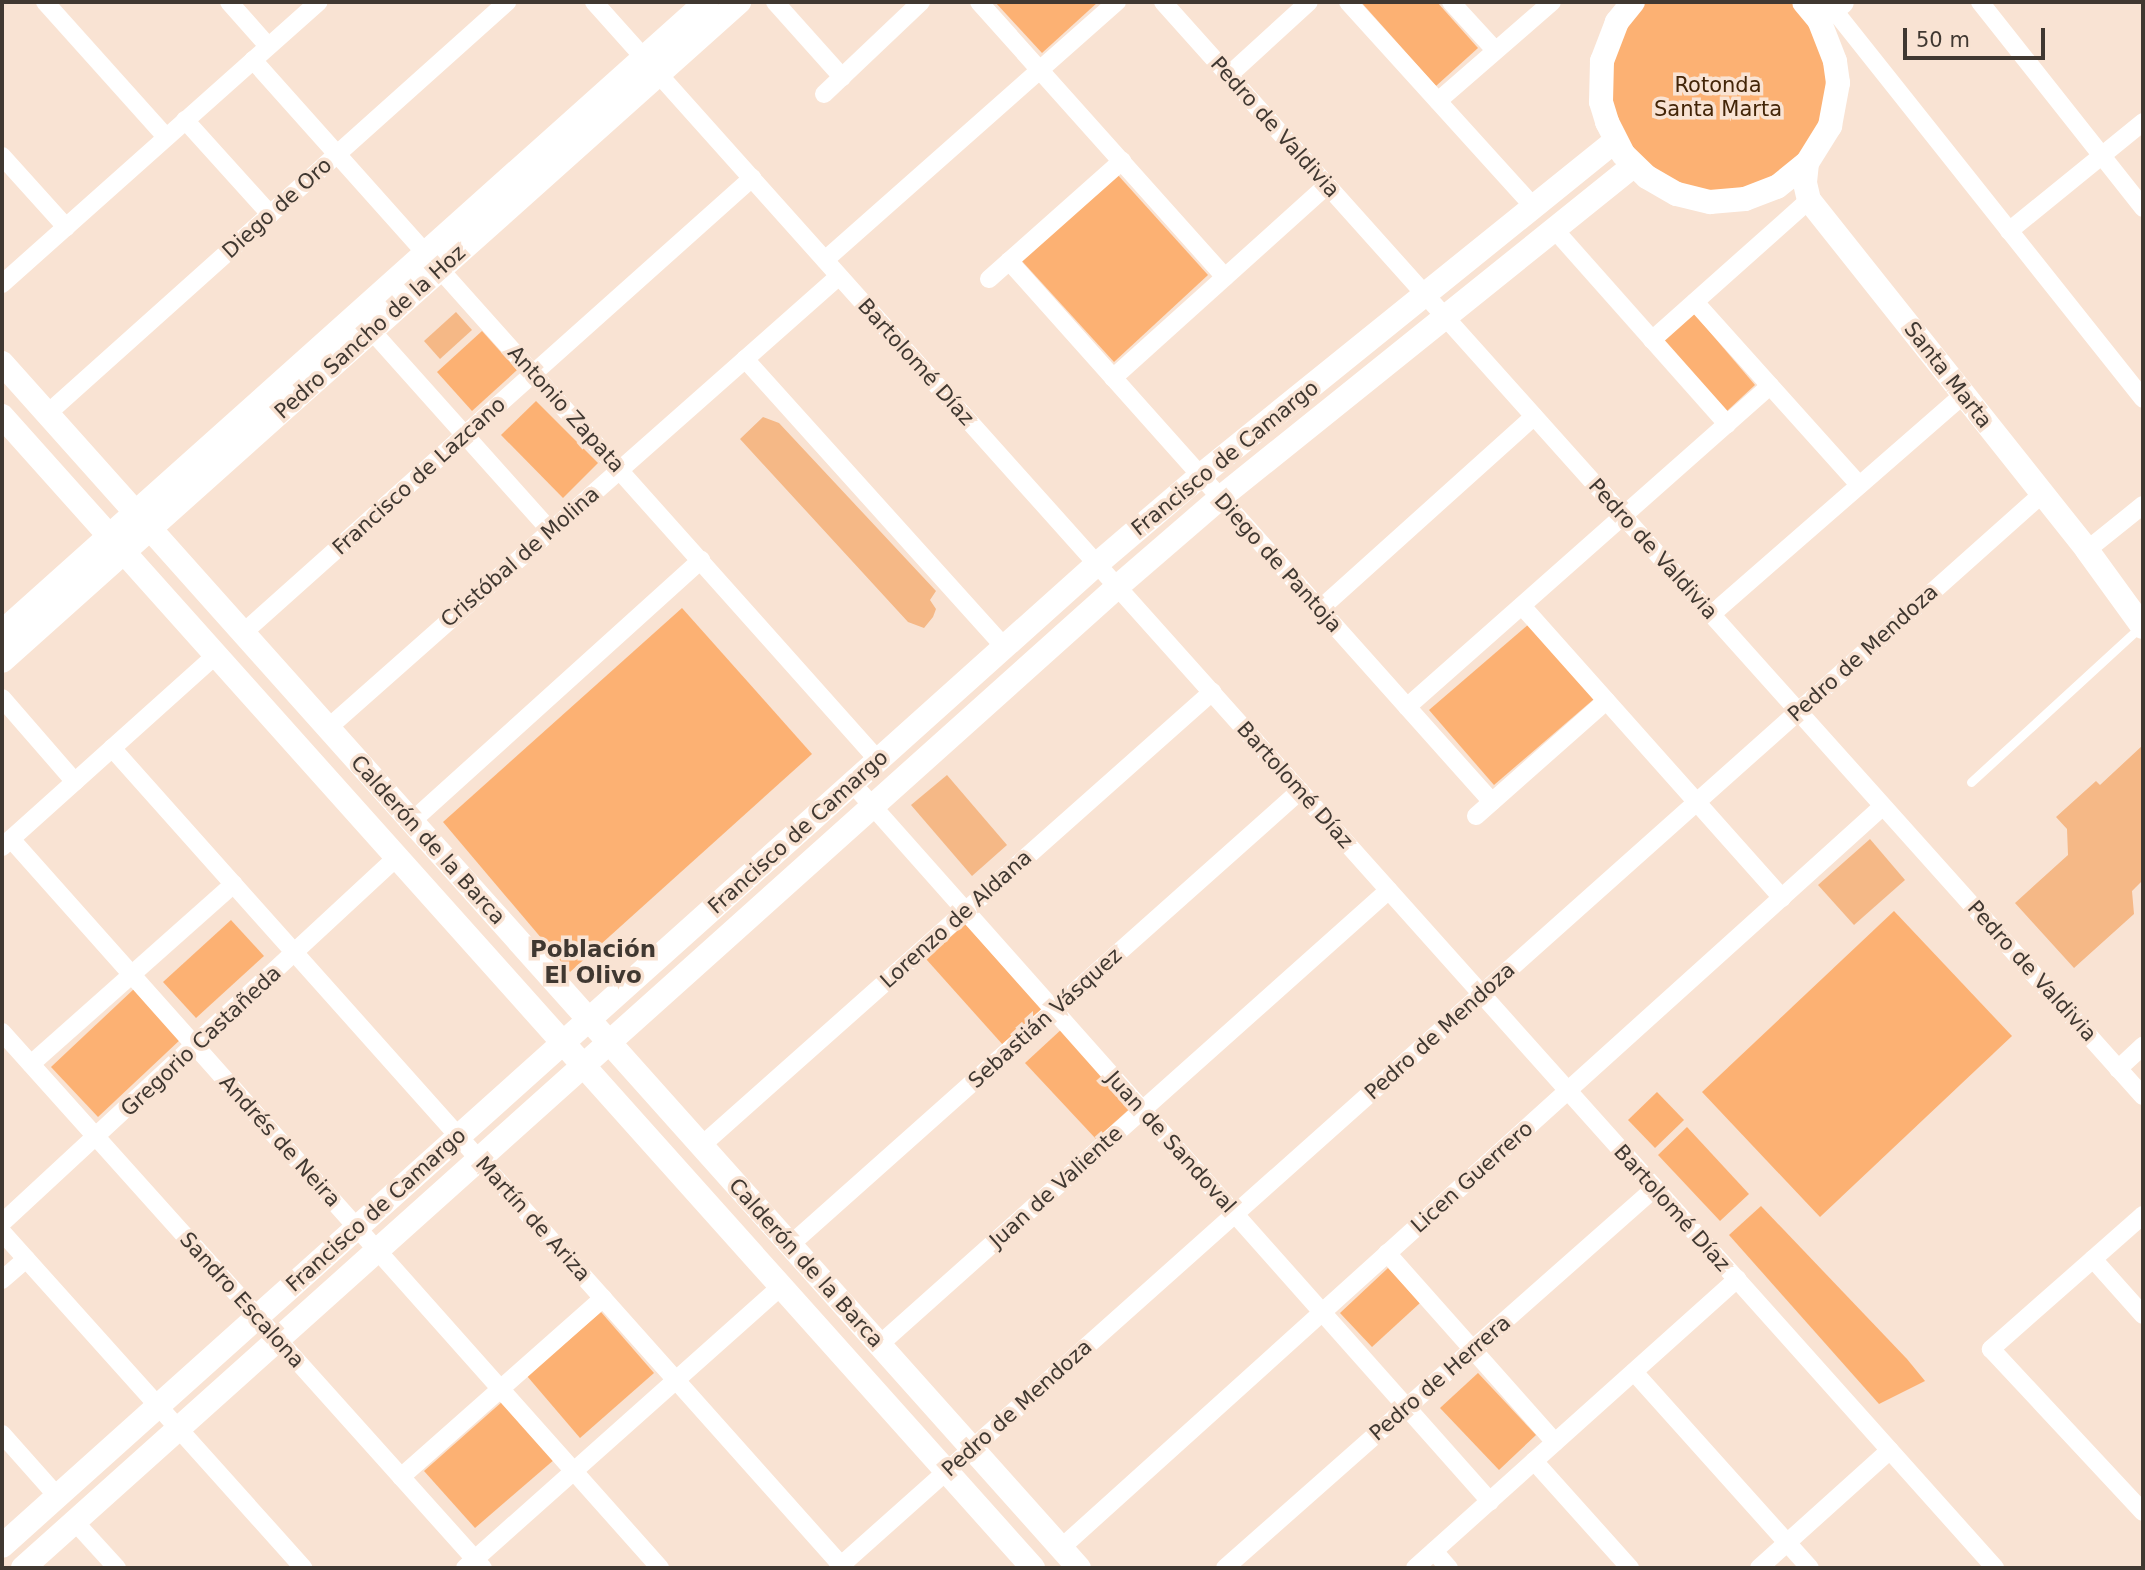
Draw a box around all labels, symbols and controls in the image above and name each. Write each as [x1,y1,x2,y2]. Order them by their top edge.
scale bar [1907,14,2049,58]
text: 50 m [1916,28,1970,52]
street label: Pedro de Valdivia [1205,51,1345,203]
park label: Rotonda Santa Marta [1654,72,1782,122]
street label: Diego de Oro [217,152,337,264]
street label: Pedro Sancho de la Hoz [270,240,470,424]
street label: Bartolomé Díaz [853,294,979,430]
street label: Santa Marta [1899,317,1997,433]
street label: Antonio Zapata [502,340,630,478]
street label: Francisco de Camargo [1127,375,1323,541]
street label: Francisco de Lazcano [327,392,511,560]
street label: Pedro de Valdivia [1583,473,1723,625]
street label: Cristóbal de Molina [436,481,604,633]
street label: Diego de Pantoja [1209,488,1347,638]
street label: Pedro de Mendoza [1783,579,1943,727]
street label: Bartolomé Díaz [1232,717,1358,853]
street label: Francisco de Camargo [703,745,893,919]
street label: Calderón de la Barca [345,750,511,930]
street label: Lorenzo de Aldana [875,845,1037,993]
street label: Pedro de Valdivia [1962,895,2102,1047]
district label: Población El Olivo [530,935,656,989]
street label: Sebastián Vásquez [963,943,1127,1093]
street label: Pedro de Mendoza [1360,957,1520,1105]
street label: Gregorio Castañeda [116,960,286,1122]
street label: Juan de Sandoval [1101,1066,1241,1218]
street label: Andrés de Neira [214,1070,346,1212]
street label: Licen Guerrero [1406,1116,1538,1238]
street label: Juan de Valiente [984,1121,1128,1253]
street label: Francisco de Camargo [281,1123,471,1297]
street label: Bartolomé Díaz [1609,1140,1735,1276]
street label: Martín de Ariza [470,1151,596,1287]
street label: Calderón de la Barca [723,1173,889,1353]
street label: Sandro Escalona [174,1227,310,1373]
street label: Pedro de Herrera [1364,1310,1516,1446]
street label: Pedro de Mendoza [937,1334,1097,1482]

